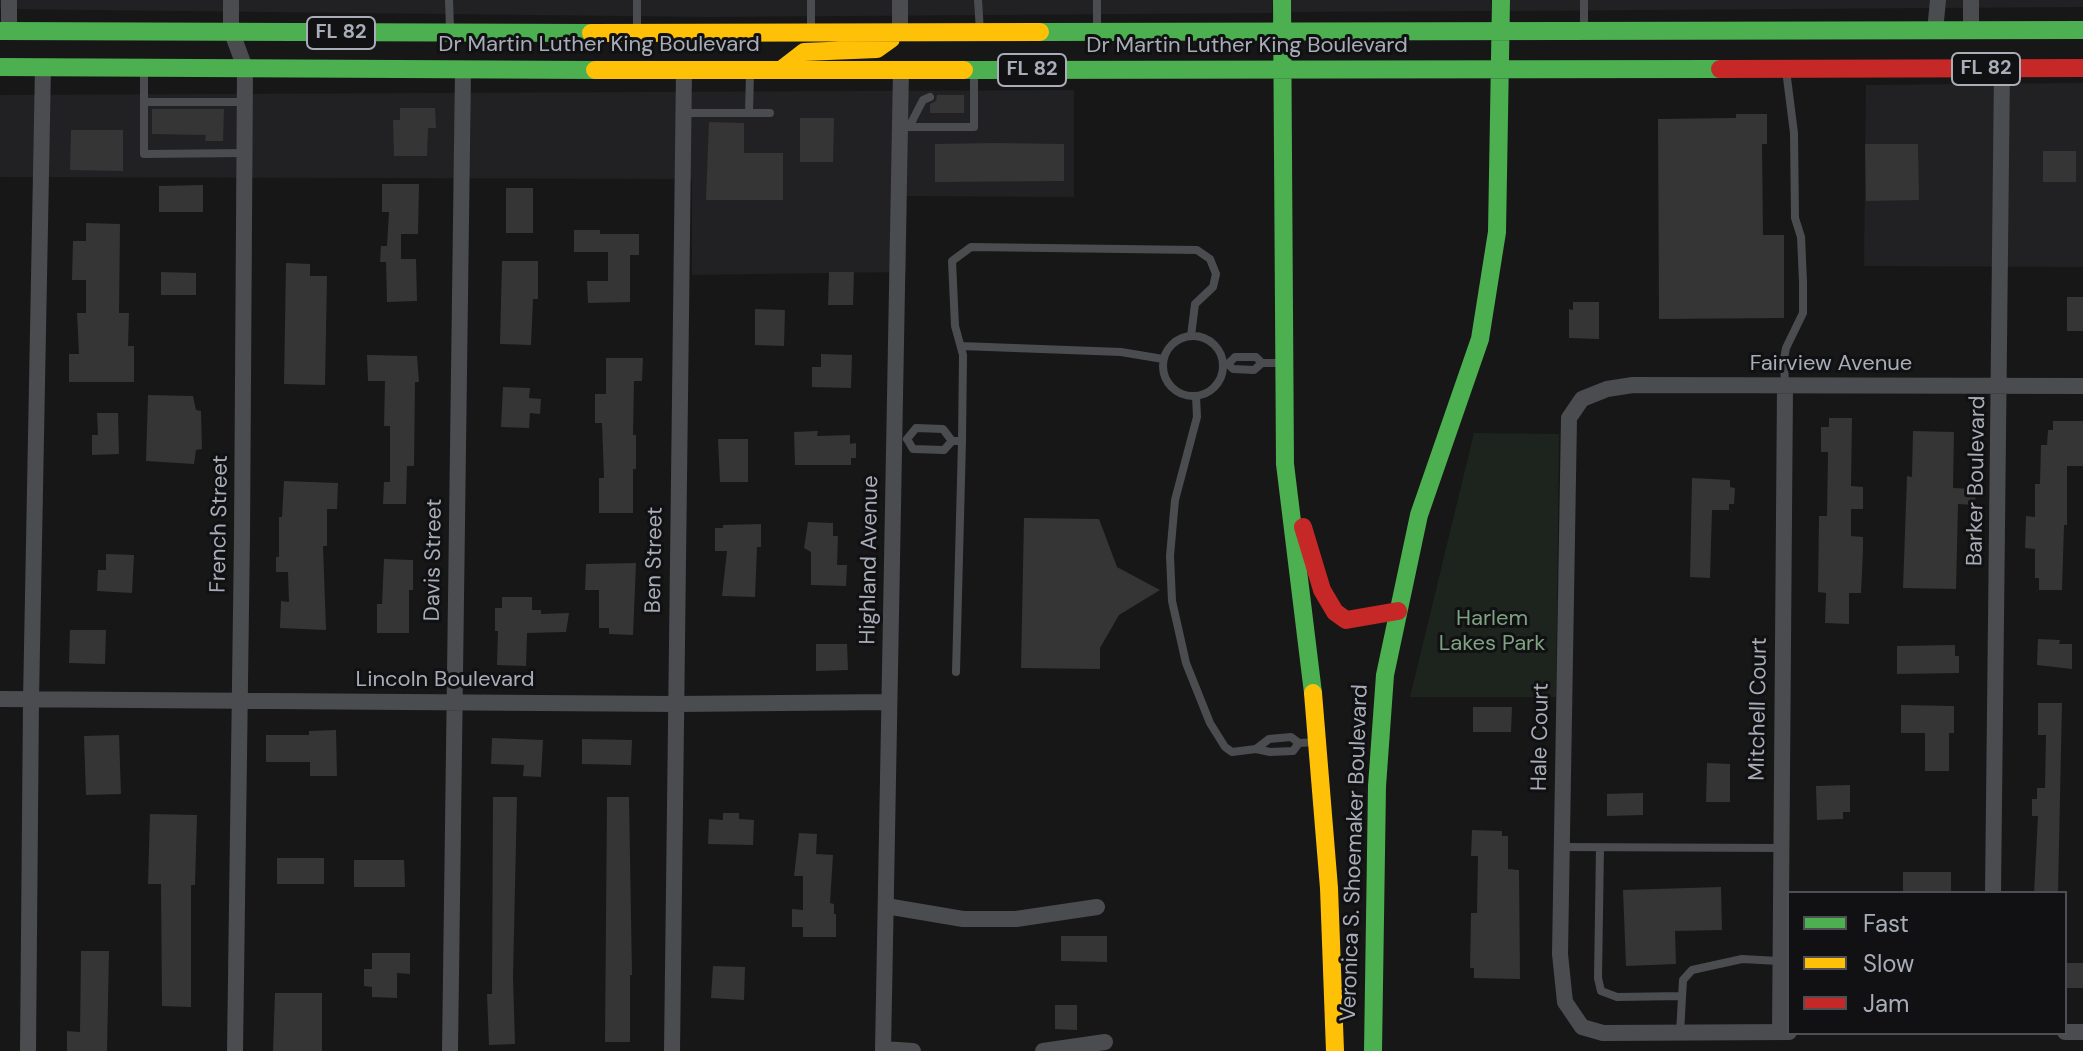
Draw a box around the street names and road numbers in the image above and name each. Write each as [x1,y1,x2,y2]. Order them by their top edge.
road number: FL 82 [307,17,375,49]
street label: Dr Martin Luther King Boulevard [438,32,760,58]
street label: Dr Martin Luther King Boulevard [1086,33,1408,59]
road number: FL 82 [1952,53,2020,85]
road number: FL 82 [998,54,1066,86]
street label: Fairview Avenue [1750,351,1912,377]
street label: Barker Boulevard [1962,395,1992,567]
street label: French Street [206,455,234,593]
street label: Highland Avenue [855,475,885,645]
street label: Davis Street [420,498,448,622]
street label: Ben Street [641,506,669,614]
street label: Mitchell Court [1745,637,1773,781]
street label: Lincoln Boulevard [356,667,534,693]
street label: Hale Court [1527,683,1555,791]
street label: Veronica S. Shoemaker Boulevard [1336,684,1374,1022]

